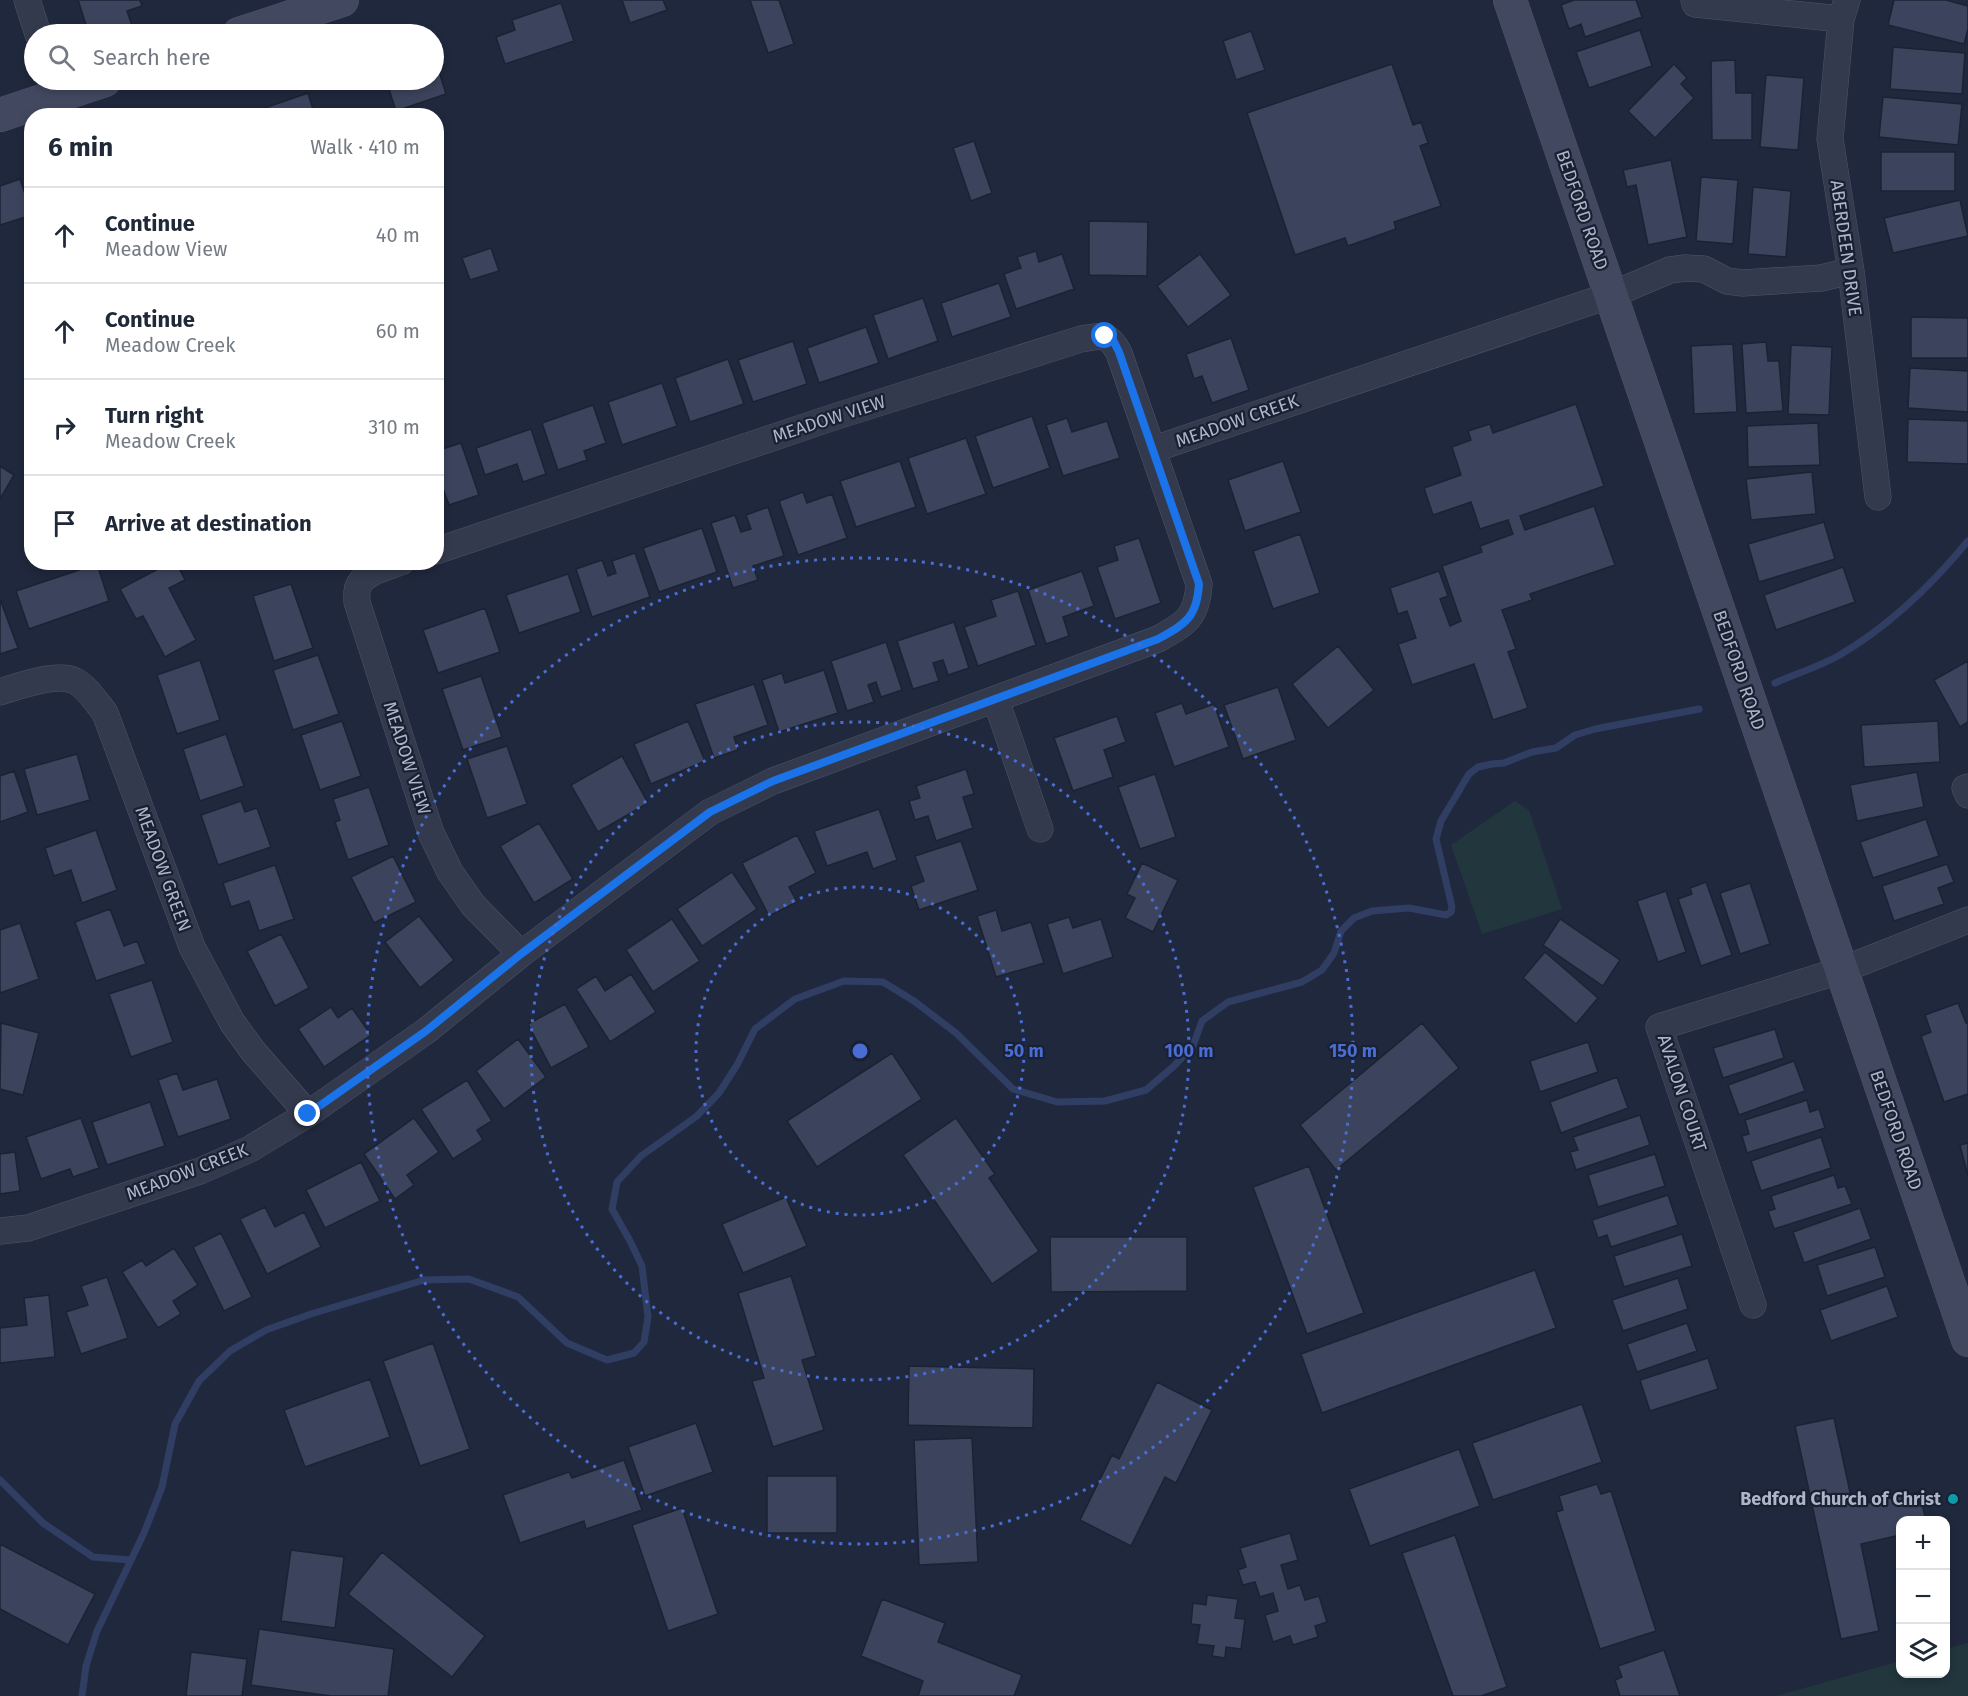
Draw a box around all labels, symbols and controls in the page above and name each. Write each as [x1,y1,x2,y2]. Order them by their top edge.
search box [24,24,444,90]
icon: search [45,41,78,74]
text: Search here [93,44,211,71]
text: 6 min [48,132,113,163]
text: Walk · 410 m [310,135,420,159]
street label: BEDFORD ROAD [1551,147,1613,273]
street label: ABERDEEN DRIVE [1826,179,1866,317]
text: Continue [105,210,195,237]
icon: ahead [48,219,81,252]
text: 40 m [376,223,420,247]
text: Meadow View [105,237,227,261]
text: Continue [105,306,195,333]
icon: ahead [48,315,81,348]
text: 60 m [376,319,420,343]
route start [1091,322,1117,348]
text: Meadow Creek [105,333,235,357]
street label: MEADOW VIEW [770,390,888,448]
street label: MEADOW CREEK [1173,390,1302,452]
text: Turn right [105,402,204,429]
icon: right [48,411,81,444]
text: 310 m [368,415,420,439]
text: Meadow Creek [105,429,235,453]
icon: arrive [48,507,81,540]
text: Arrive at destination [105,510,312,537]
street label: BEDFORD ROAD [1708,607,1770,733]
street label: MEADOW VIEW [378,699,436,817]
street label: MEADOW GREEN [130,803,196,935]
street label: AVALON COURT [1653,1032,1711,1155]
text: 50 m [1004,1040,1044,1062]
text: 100 m [1165,1040,1213,1062]
text: 150 m [1329,1040,1377,1062]
centre of rings [850,1041,870,1061]
street label: BEDFORD ROAD [1865,1067,1927,1193]
route end [294,1100,320,1126]
street label: MEADOW CREEK [123,1139,251,1205]
place label: Bedford Church of Christ [1740,1488,1942,1510]
marker: Bedford Church of Christ [1946,1492,1960,1506]
map controls [1896,1516,1950,1678]
button: + [1896,1516,1950,1570]
button: − [1896,1570,1950,1624]
button: layers [1896,1624,1950,1678]

